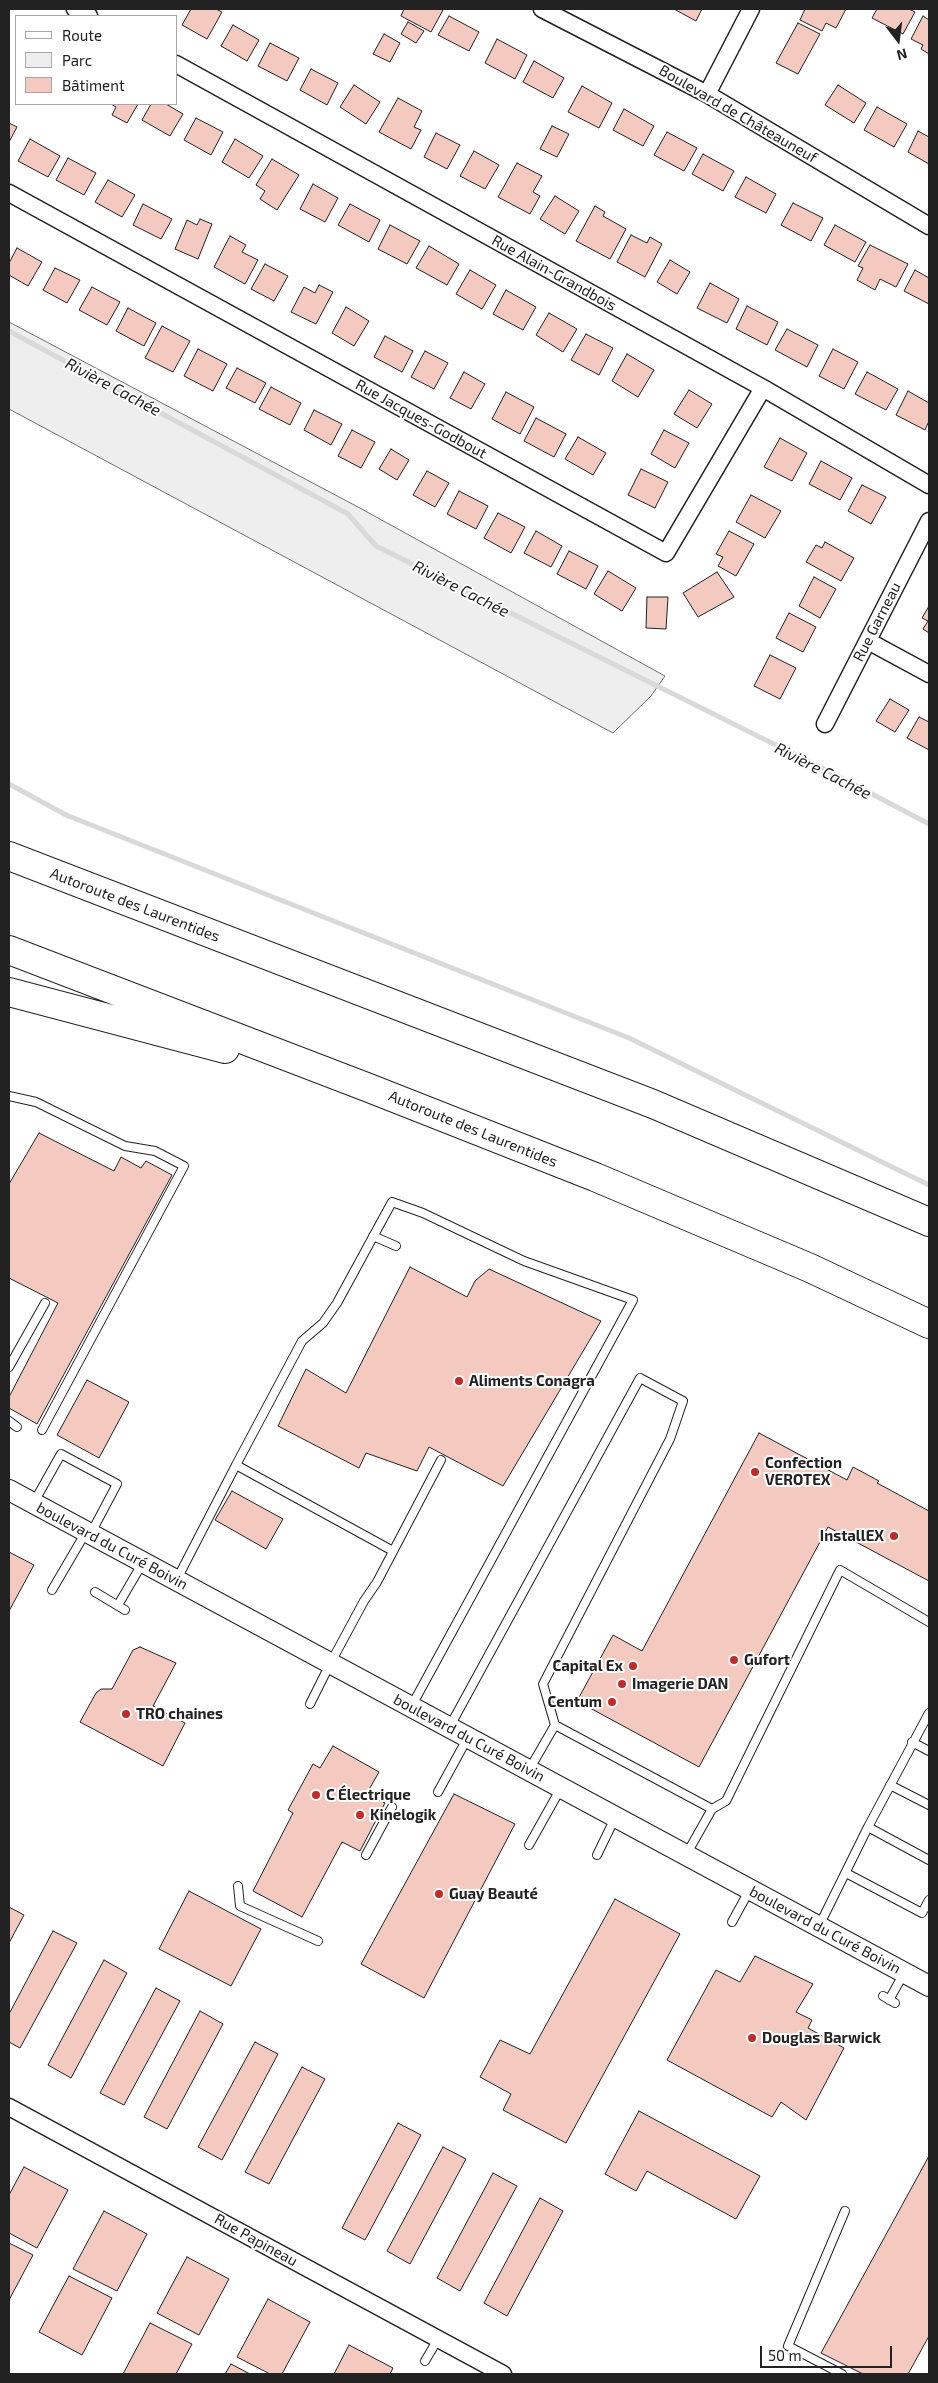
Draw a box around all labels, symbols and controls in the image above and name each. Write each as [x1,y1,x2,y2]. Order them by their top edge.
legend [15,15,178,105]
north arrow [873,15,923,65]
text: Route [62,26,102,44]
text: N [895,45,909,64]
text: Parc [62,51,92,69]
street label: Boulevard de Châteauneuf [656,61,820,167]
text: Bâtiment [62,76,125,94]
street label: Rue Alain-Grandbois [489,231,619,315]
water label: Rivière Cachée [62,354,164,420]
street label: Rue Jacques-Godbout [352,375,490,463]
water label: Rivière Cachée [410,556,512,622]
street label: Rue Garneau [849,579,905,665]
water label: Rivière Cachée [772,738,874,804]
street label: Autoroute des Laurentides [48,864,222,946]
street label: Autoroute des Laurentides [386,1087,560,1171]
place label: Aliments Conagra [469,1372,595,1390]
marker: Aliments Conagra [453,1375,465,1387]
place label: Confection VEROTEX [765,1454,842,1489]
marker: Confection VEROTEX [749,1466,761,1478]
street label: boulevard du Curé Boivin [33,1498,191,1594]
place label: InstallEX [820,1527,884,1545]
marker: InstallEX [888,1530,900,1542]
place label: Gufort [744,1651,790,1669]
marker: Gufort [728,1654,740,1666]
place label: Capital Ex [552,1657,623,1675]
marker: Capital Ex [627,1660,639,1672]
place label: Imagerie DAN [632,1675,728,1693]
marker: Imagerie DAN [616,1678,628,1690]
street label: boulevard du Curé Boivin [390,1690,548,1786]
place label: Centum [547,1693,602,1711]
marker: Centum [606,1696,618,1708]
place label: TRO chaines [136,1705,223,1723]
marker: TRO chaines [120,1708,132,1720]
place label: C Électrique [326,1786,411,1804]
marker: C Électrique [310,1789,322,1801]
place label: Kinelogik [370,1806,436,1824]
marker: Kinelogik [354,1809,366,1821]
street label: boulevard du Curé Boivin [746,1882,904,1978]
place label: Guay Beauté [449,1885,538,1903]
marker: Guay Beauté [433,1888,445,1900]
place label: Douglas Barwick [762,2029,881,2047]
marker: Douglas Barwick [746,2032,758,2044]
street label: Rue Papineau [211,2210,301,2270]
scale bar [763,2336,896,2368]
text: 50 m [768,2346,802,2364]

